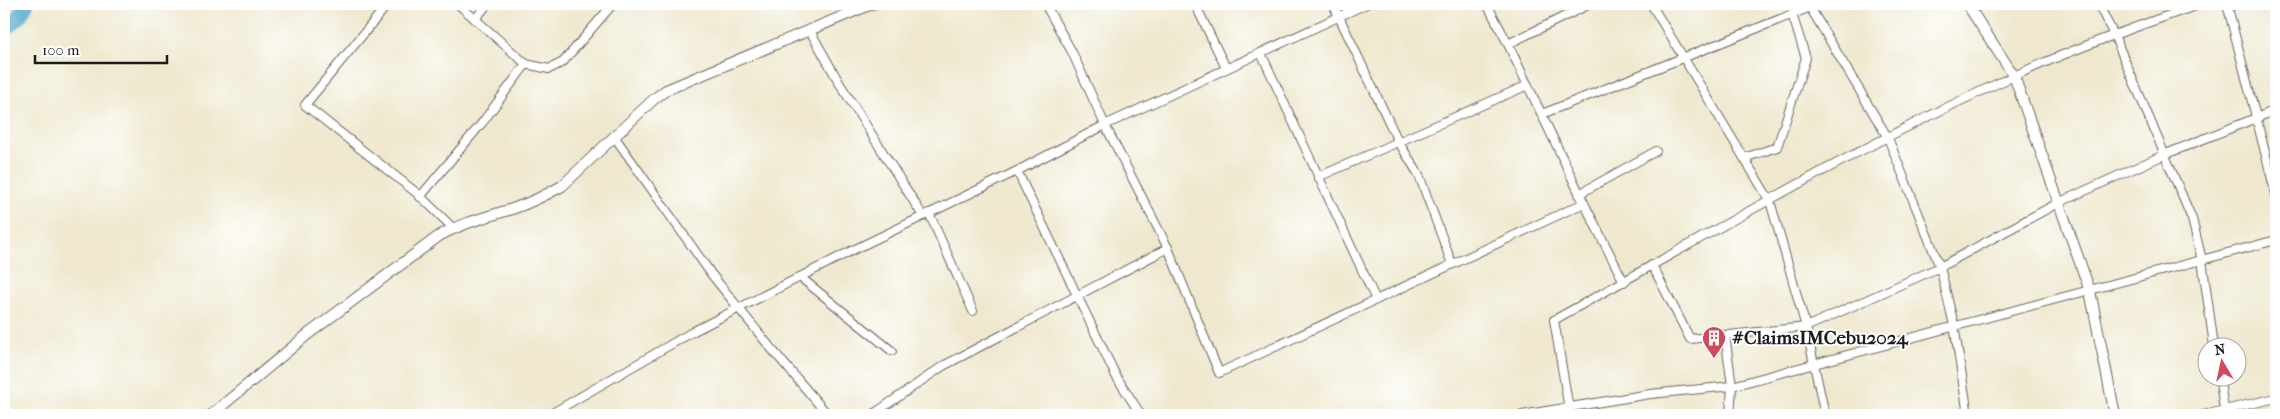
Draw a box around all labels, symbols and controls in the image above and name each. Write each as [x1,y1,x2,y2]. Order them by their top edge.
scale bar [35,32,168,64]
text: 100 m [42,41,80,59]
building icon: #ClaimsIMCebu2024 [1701,325,1727,359]
place label: #ClaimsIMCebu2024 [1732,327,1908,349]
north arrow [2198,336,2248,386]
text: N [2213,340,2227,359]

